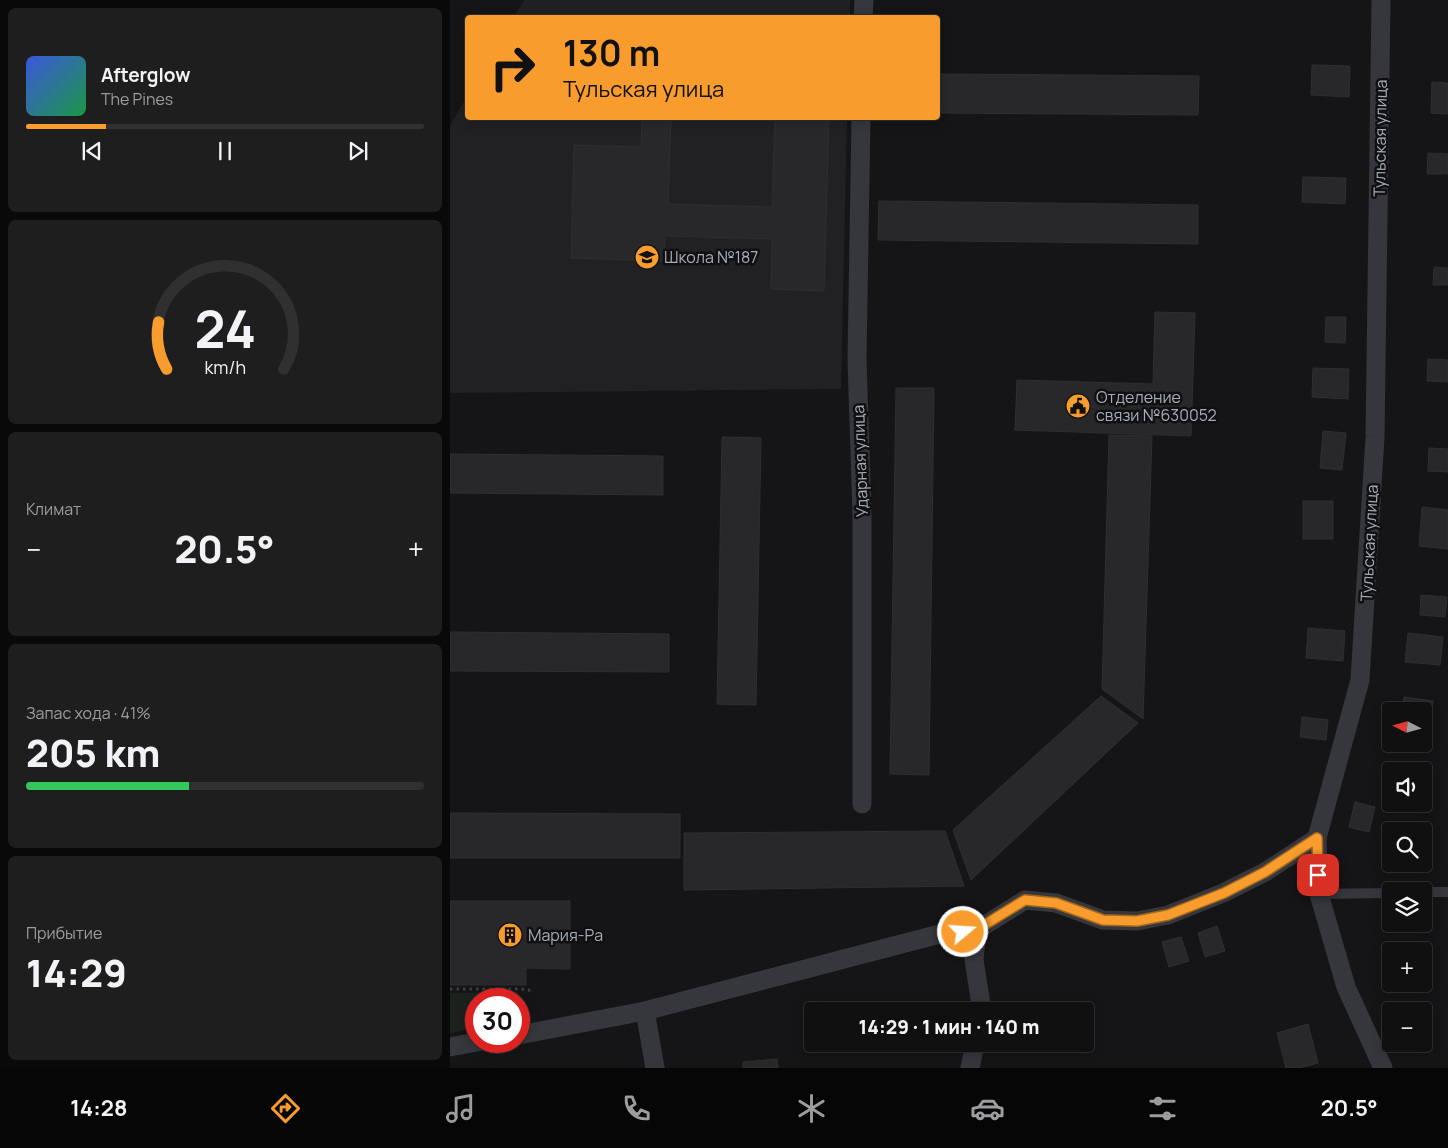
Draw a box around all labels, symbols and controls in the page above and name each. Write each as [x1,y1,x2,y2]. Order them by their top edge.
text: 130 m [563,29,660,77]
icon: right [480,35,545,100]
text: Afterglow [101,62,190,88]
text: Тульская улица [563,74,724,104]
street label: Тульская улица [1368,79,1392,197]
text: The Pines [101,88,173,110]
icon: previous [78,137,106,165]
icon: pause [211,137,239,165]
icon: next [344,137,372,165]
school or university icon: Школа №187 [634,244,660,270]
place label: Школа №187 [664,246,758,268]
text: 24 [194,293,256,364]
text: km/h [204,355,246,379]
place label: Отделение связи №630052 [1096,386,1217,426]
public building icon: Отделение связи №630052 [1065,393,1091,419]
street label: Ударная улица [847,405,873,517]
street label: Тульская улица [1355,484,1383,602]
text: Климат [26,498,81,520]
text: 20.5° [174,522,275,574]
text: − [26,530,41,568]
text: + [408,530,424,568]
text: Запас хода · 41% [26,702,151,724]
north arrow [1382,702,1432,752]
map controls [1382,702,1432,1052]
text: 205 km [26,726,160,778]
button: sound [1382,762,1432,812]
button: search [1382,822,1432,872]
pin [1297,854,1339,896]
icon: arrive [1304,861,1332,889]
button: layers [1382,882,1432,932]
position arrow [936,905,988,957]
text: Прибытие [26,922,102,944]
building icon: Мария-Ра [497,922,523,948]
place label: Мария-Ра [528,924,603,946]
button: + [1382,942,1432,992]
text: 14:29 [26,946,127,998]
speed limit sign: 30 [465,988,530,1053]
button: − [1382,1002,1432,1052]
text: 14:29 · 1 мин · 140 m [859,1014,1039,1040]
icon: directions [268,1091,303,1126]
icon: music [443,1091,478,1126]
icon: phone [619,1091,654,1126]
icon: climate [794,1091,829,1126]
icon: car [970,1091,1005,1126]
icon: filters [1145,1091,1180,1126]
text: 14:28 [70,1093,127,1123]
text: 20.5° [1321,1093,1378,1123]

